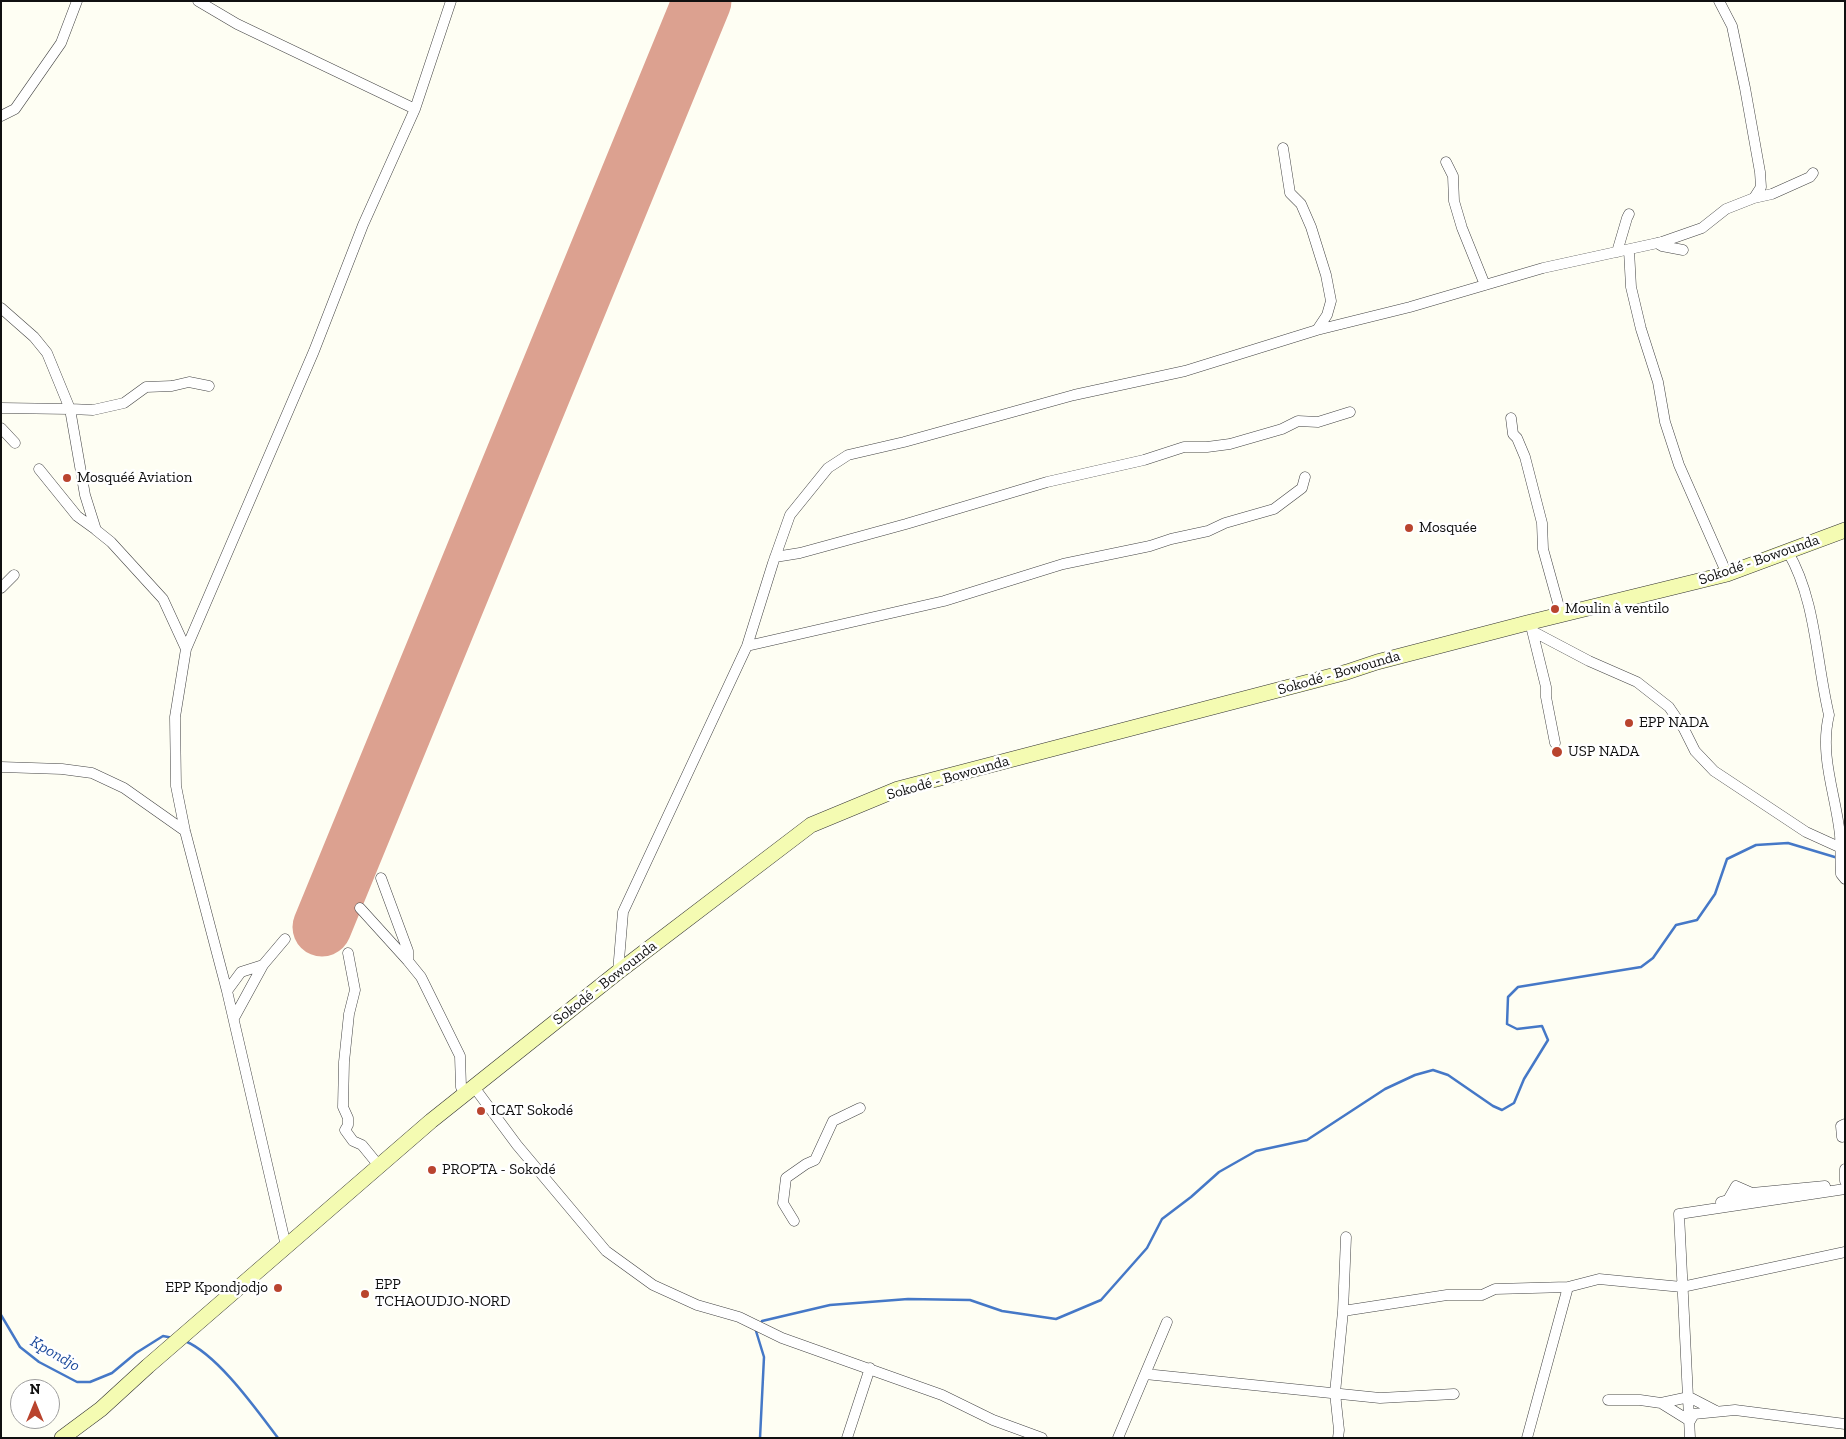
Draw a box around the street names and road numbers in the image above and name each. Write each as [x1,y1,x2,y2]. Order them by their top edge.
street label: Sokodé - Bowounda [1696,531,1822,589]
street label: Sokodé - Bowounda [1276,647,1402,699]
street label: Sokodé - Bowounda [885,752,1011,804]
street label: Sokodé - Bowounda [550,937,660,1029]

